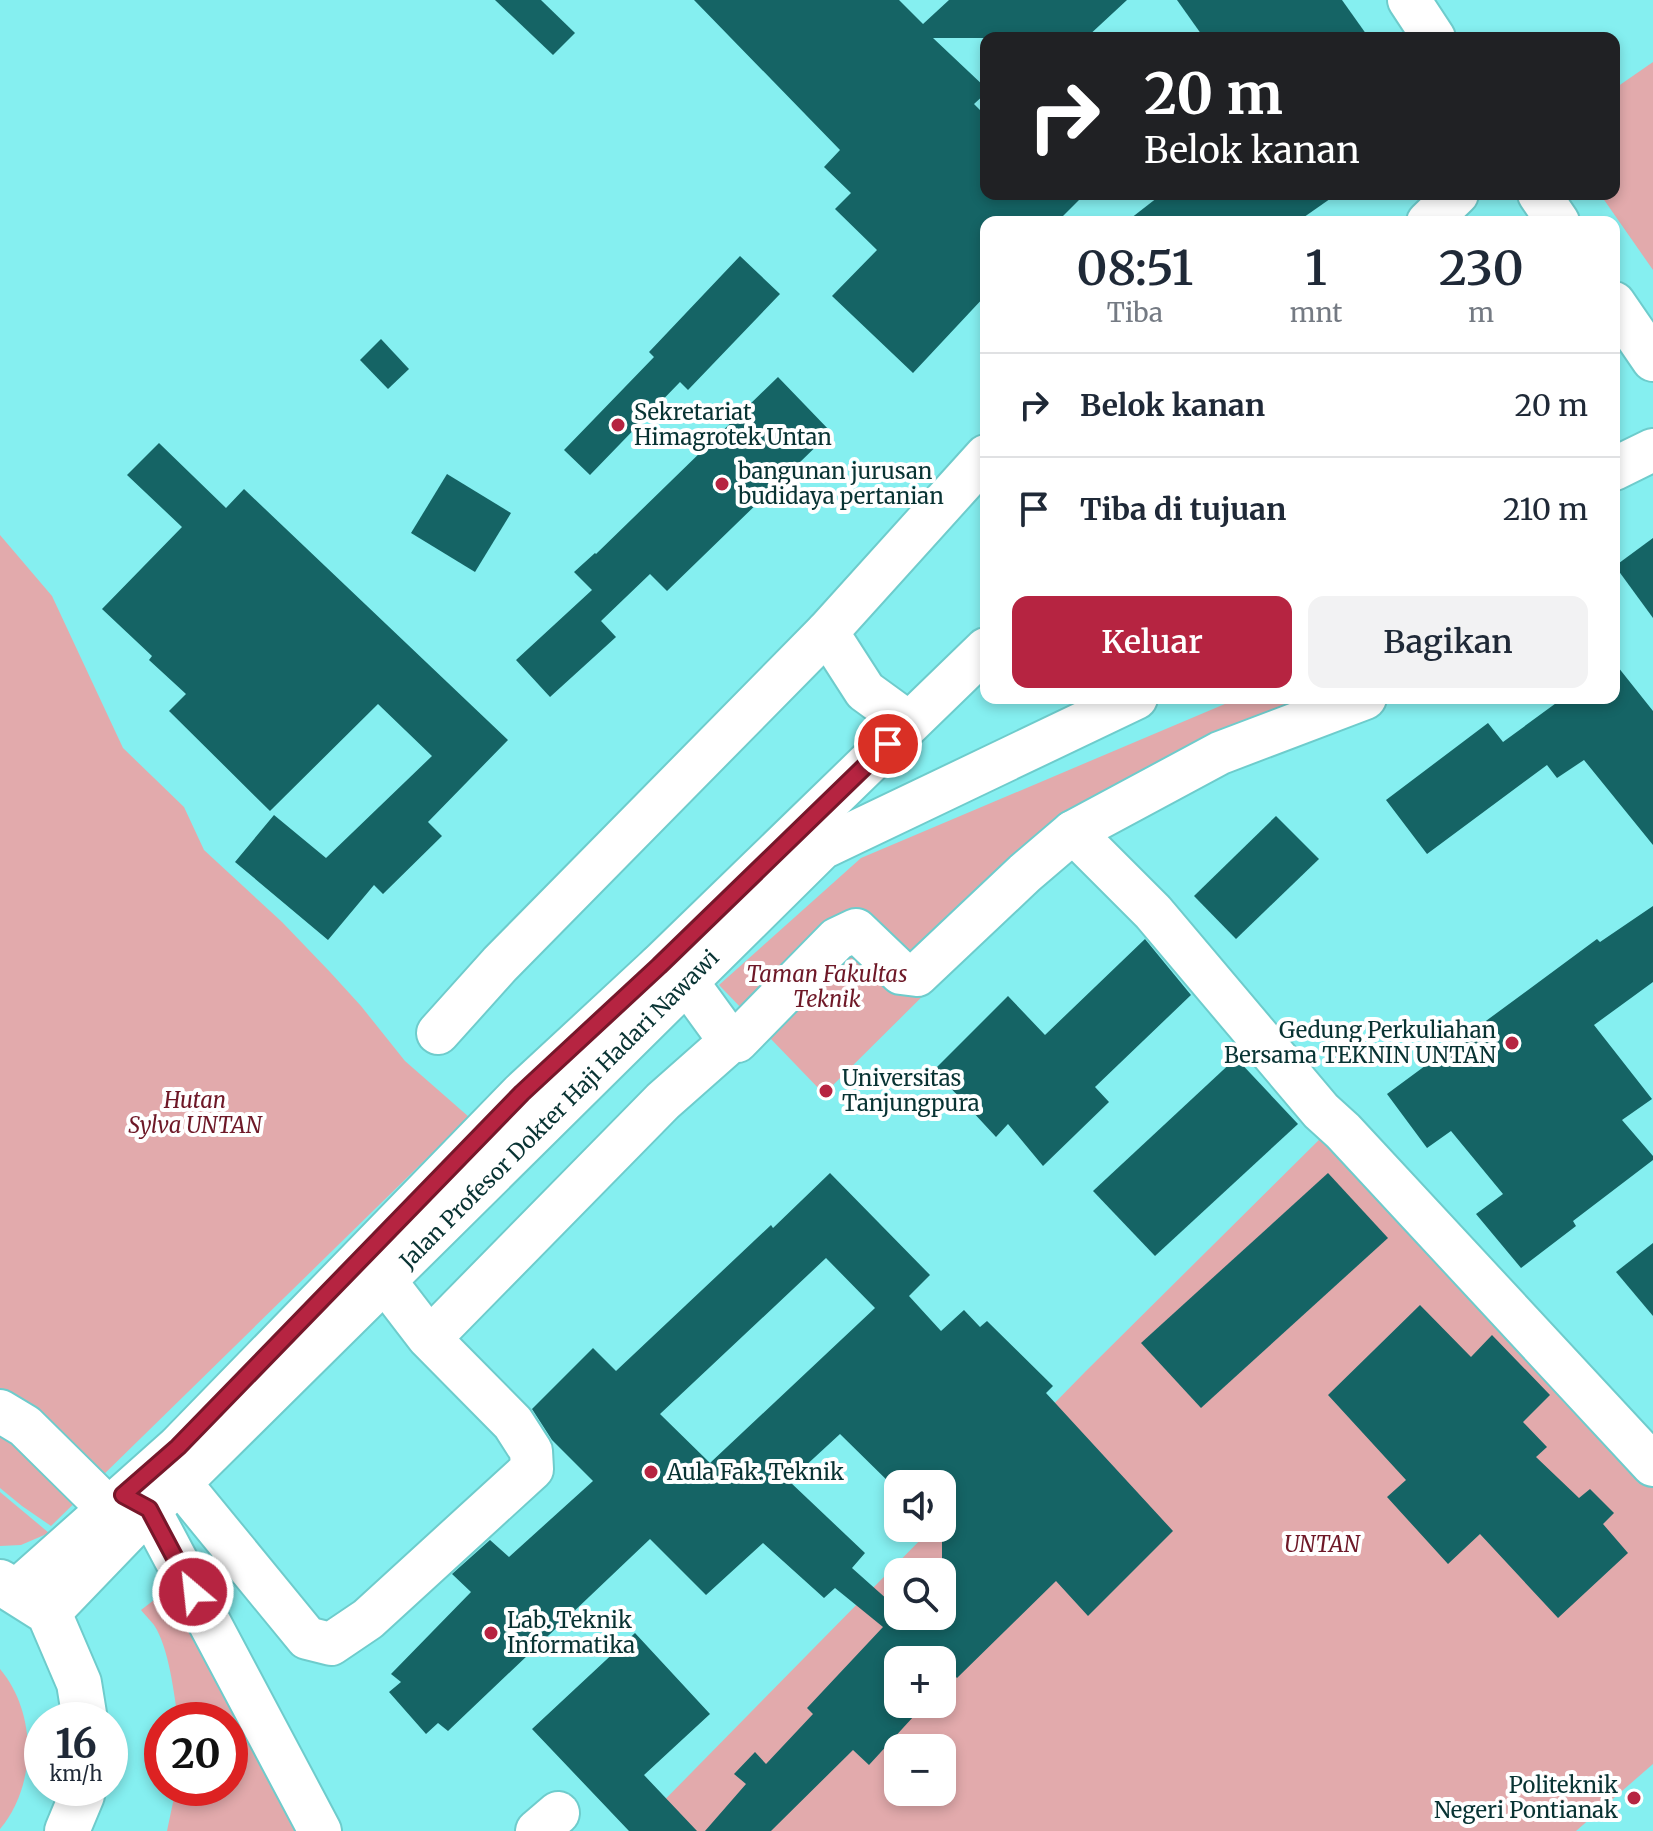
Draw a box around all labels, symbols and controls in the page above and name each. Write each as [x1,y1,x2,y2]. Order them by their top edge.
text: 20 m [1144,59,1283,129]
icon: right [1012,64,1116,168]
text: Belok kanan [1144,128,1360,173]
text: 08:51 [1076,238,1194,298]
text: 1 [1305,238,1327,298]
text: 230 [1439,238,1524,298]
text: Tiba [1107,296,1163,329]
text: mnt [1290,296,1342,329]
text: m [1468,296,1494,329]
icon: right [1012,383,1056,427]
text: Belok kanan [1080,386,1265,424]
text: 20 m [1515,386,1588,424]
place label: Sekretariat Himagrotek Untan [634,398,832,451]
marker: Sekretariat Himagrotek Untan [609,416,627,434]
place label: bangunan jurusan budidaya pertanian [737,457,944,510]
marker: bangunan jurusan budidaya pertanian [713,475,731,493]
icon: arrive [1012,487,1056,531]
text: Tiba di tujuan [1080,490,1286,528]
text: 210 m [1503,490,1588,528]
button: Keluar [1012,596,1292,688]
button: Bagikan [1308,596,1588,688]
pin [854,710,922,778]
icon: arrive [866,722,910,766]
street label: Jalan Profesor Dokter Haji Hadari Nawawi [393,944,724,1275]
park label: Taman Fakultas Teknik [747,960,907,1013]
place label: Gedung Perkuliahan Bersama TEKNIN UNTAN [1224,1016,1496,1069]
marker: Gedung Perkuliahan Bersama TEKNIN UNTAN [1503,1034,1521,1052]
place label: Universitas Tanjungpura [842,1064,980,1117]
marker: Universitas Tanjungpura [817,1082,835,1100]
park label: Hutan Sylva UNTAN [128,1086,263,1139]
place label: Aula Fak. Teknik [666,1458,844,1486]
marker: Aula Fak. Teknik [642,1463,660,1481]
map controls [884,1470,956,1806]
button: sound [884,1470,956,1542]
park label: UNTAN [1284,1530,1361,1558]
position arrow [151,1550,235,1634]
button: search [884,1558,956,1630]
place label: Lab. Teknik Informatika [507,1606,635,1659]
marker: Lab. Teknik Informatika [482,1624,500,1642]
button: + [884,1646,956,1718]
speed limit sign: 20 [144,1702,248,1806]
text: 16 [55,1719,97,1769]
button: − [884,1734,956,1806]
text: km/h [50,1761,102,1786]
place label: Politeknik Negeri Pontianak [1434,1771,1618,1824]
marker: Politeknik Negeri Pontianak [1625,1789,1643,1807]

